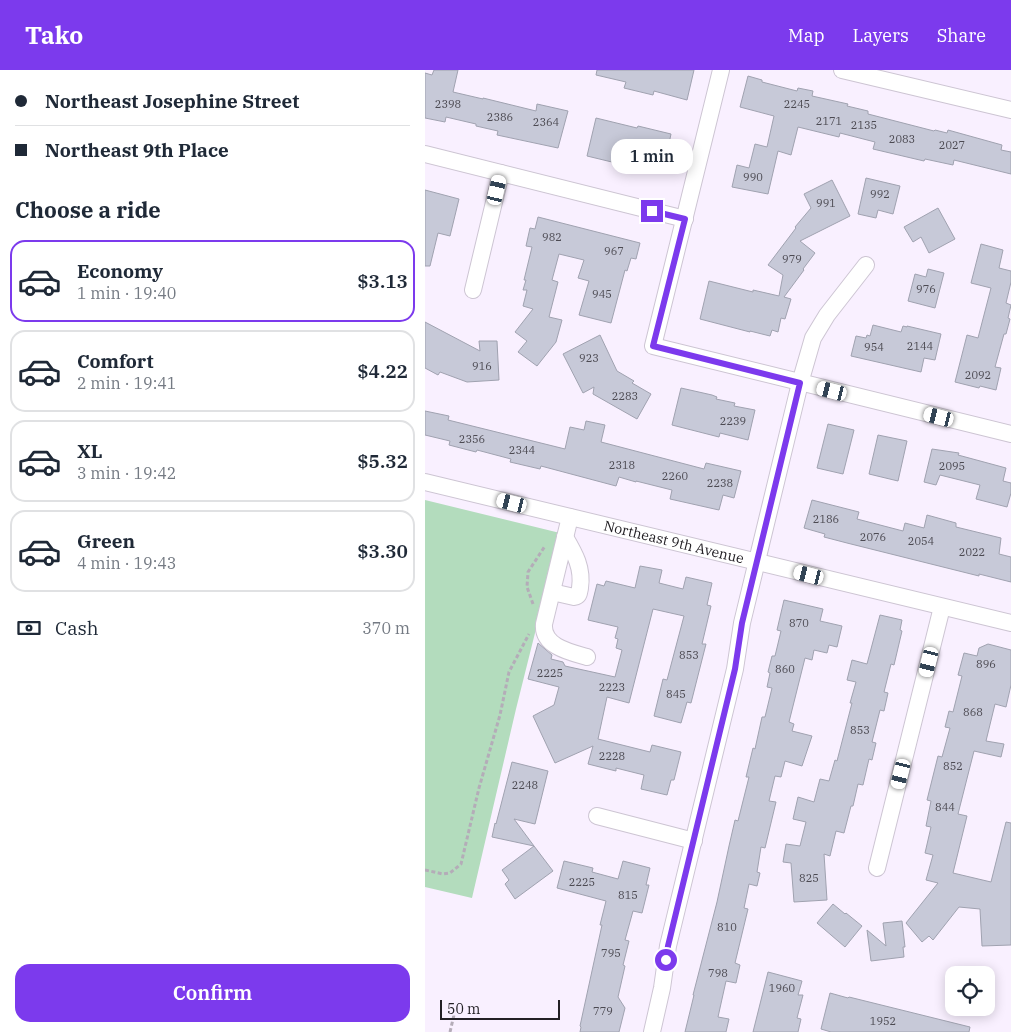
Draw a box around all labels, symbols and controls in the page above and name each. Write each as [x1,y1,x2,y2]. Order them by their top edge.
text: Tako [25,19,83,51]
text: Map [788,24,825,47]
text: Layers [853,24,909,47]
text: Share [937,24,986,47]
text: Northeast Josephine Street [45,89,299,113]
house number: 2398 [435,97,461,111]
house number: 2245 [784,97,810,111]
house number: 2386 [487,110,513,124]
house number: 2171 [816,114,842,128]
house number: 2364 [533,115,560,129]
house number: 2135 [851,118,877,132]
house number: 2083 [889,132,915,146]
text: Northeast 9th Place [45,138,229,162]
callout: 1 min [611,138,693,174]
house number: 2027 [939,138,965,152]
text: 1 min [630,146,674,166]
house number: 990 [743,170,763,184]
car [486,174,507,206]
house number: 992 [870,187,890,201]
text: Choose a ride [15,195,161,224]
house number: 991 [816,196,836,210]
route end [641,200,663,222]
house number: 982 [542,230,562,244]
house number: 967 [604,244,624,258]
house number: 979 [782,252,802,266]
icon: car [17,259,62,304]
text: Economy [77,259,163,283]
text: $3.13 [357,269,408,293]
house number: 976 [916,282,936,296]
text: 1 min · 19:40 [77,283,176,303]
house number: 945 [592,287,612,301]
house number: 2144 [907,339,934,353]
house number: 954 [864,340,884,354]
icon: car [17,349,62,394]
text: Comfort [77,349,154,373]
house number: 923 [579,351,599,365]
text: $4.22 [357,359,408,383]
house number: 916 [472,359,492,373]
house number: 2092 [965,368,991,382]
text: 2 min · 19:41 [77,373,176,393]
car [815,380,848,402]
house number: 2283 [612,389,638,403]
car [922,406,955,428]
house number: 2239 [720,414,746,428]
house number: 2356 [459,432,485,446]
icon: car [17,439,62,484]
text: XL [77,439,103,463]
house number: 2344 [509,443,536,457]
text: $5.32 [357,449,408,473]
house number: 2318 [609,458,635,472]
house number: 2095 [939,459,965,473]
text: 3 min · 19:42 [77,463,176,483]
house number: 2260 [662,469,689,483]
house number: 2238 [707,476,733,490]
car [495,492,528,514]
house number: 2186 [813,512,839,526]
street label: Northeast 9th Avenue [602,516,746,567]
icon: car [17,529,62,574]
text: Green [77,529,135,553]
house number: 2076 [860,530,886,544]
house number: 2054 [908,534,935,548]
text: $3.30 [357,539,408,563]
house number: 2022 [959,545,985,559]
text: 4 min · 19:43 [77,553,176,573]
car [792,564,825,586]
icon: cash [15,614,43,642]
text: Cash [55,616,99,640]
house number: 870 [789,616,809,630]
text: 370 m [362,618,410,638]
car [918,646,939,678]
house number: 853 [679,648,699,662]
house number: 896 [976,657,996,671]
house number: 860 [775,662,795,676]
house number: 2225 [537,666,563,680]
house number: 2223 [599,680,625,694]
house number: 845 [666,687,686,701]
house number: 868 [963,705,983,719]
house number: 853 [850,723,870,737]
house number: 2228 [599,749,625,763]
car [890,758,911,790]
house number: 852 [943,759,963,773]
house number: 2248 [512,778,538,792]
house number: 844 [935,800,955,814]
house number: 825 [799,871,819,885]
house number: 2225 [569,875,595,889]
house number: 815 [618,888,638,902]
house number: 810 [717,920,737,934]
house number: 795 [601,946,621,960]
route start [655,949,677,971]
button: Confirm [15,964,410,1022]
house number: 798 [708,966,728,980]
map controls [945,966,995,1016]
button: locate [945,966,995,1016]
house number: 1960 [769,981,796,995]
scale bar [440,997,560,1020]
text: 50 m [447,1000,480,1018]
house number: 779 [593,1004,613,1018]
house number: 1952 [870,1014,896,1028]

